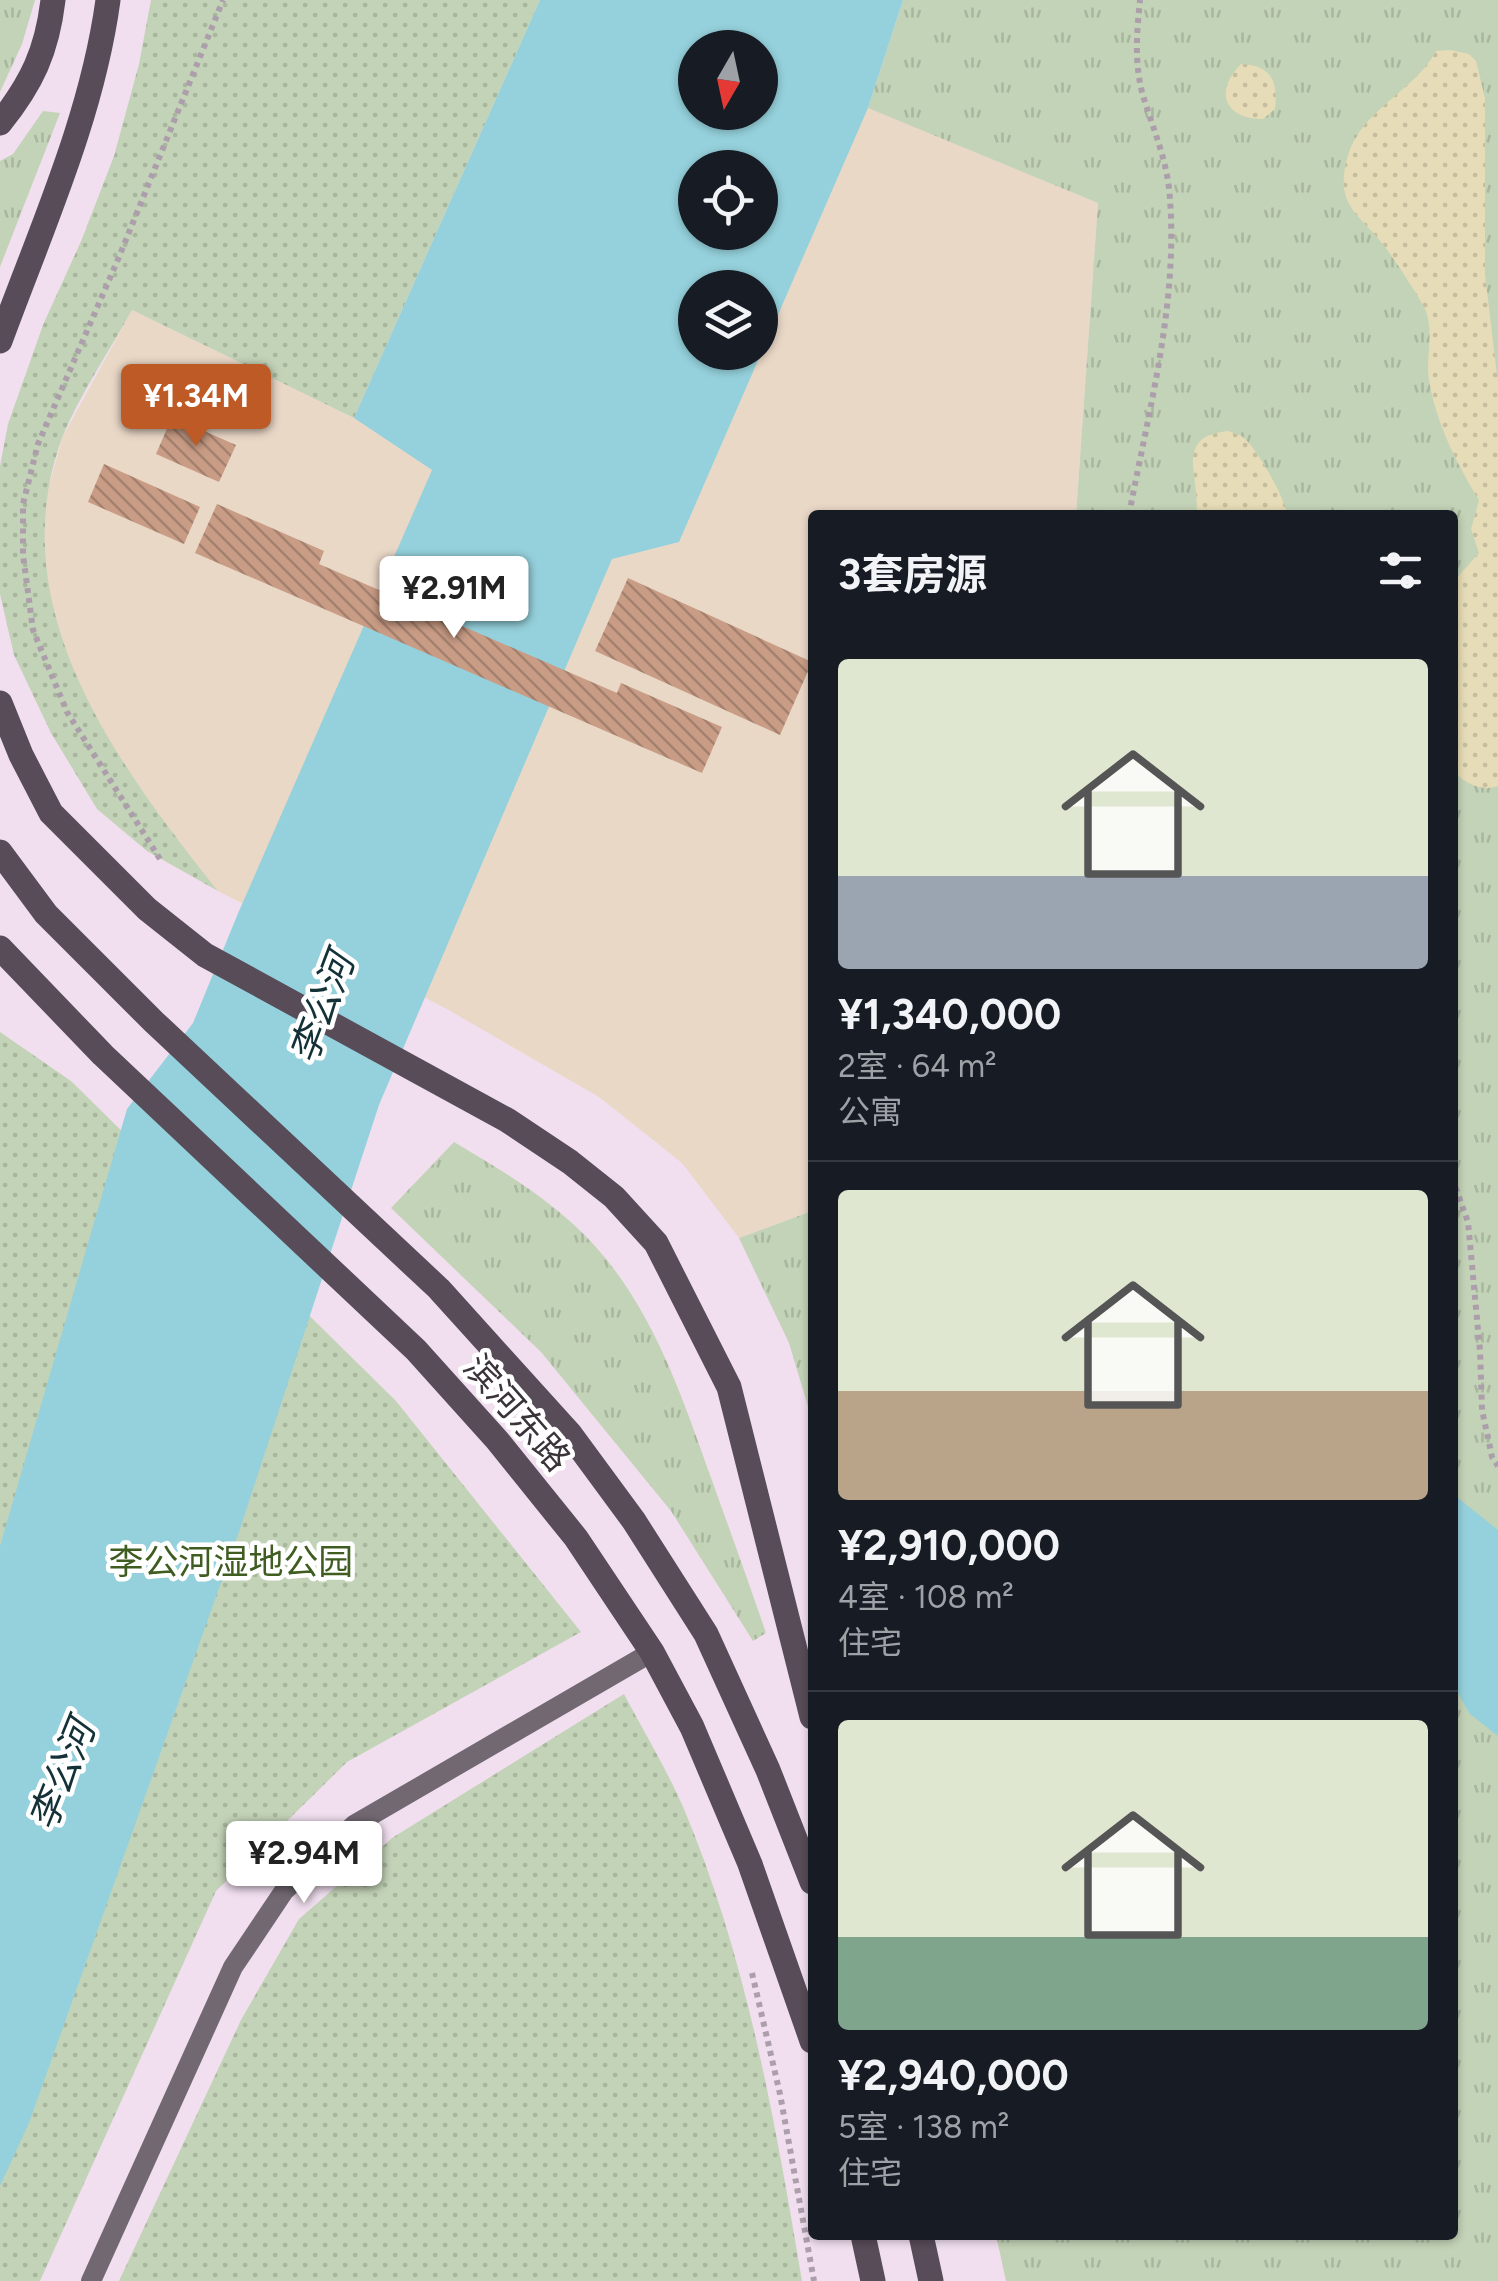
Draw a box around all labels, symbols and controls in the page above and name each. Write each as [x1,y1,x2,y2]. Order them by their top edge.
north arrow [678,30,778,130]
map controls [678,30,778,370]
button: locate [678,150,778,250]
button: layers [678,270,778,370]
pin: ¥1.34M [115,364,277,449]
text: ¥1.34M [143,377,249,415]
icon: filters [1373,543,1428,598]
text: 3套房源 [838,549,987,600]
pin: ¥2.91M [373,556,535,641]
text: ¥2.91M [401,569,507,607]
icon: home [1043,724,1223,904]
water label: 李公河 [280,940,366,1069]
text: ¥1,340,000 [838,989,1061,1040]
text: 2室 · 64 m² [838,1047,997,1085]
text: 公寓 [838,1093,902,1131]
icon: home [1043,1255,1223,1435]
street label: 滨河东路 [455,1346,579,1480]
text: ¥2,910,000 [838,1520,1060,1571]
park label: 李公河湿地公园 [108,1541,354,1583]
text: 4室 · 108 m² [838,1578,1014,1616]
text: 住宅 [838,1624,902,1662]
water label: 李公河 [19,1707,107,1836]
icon: home [1043,1785,1223,1965]
pin: ¥2.94M [223,1821,385,1906]
text: ¥2.94M [248,1834,360,1872]
text: ¥2,940,000 [838,2050,1069,2101]
text: 5室 · 138 m² [838,2108,1009,2146]
text: 住宅 [838,2154,902,2192]

